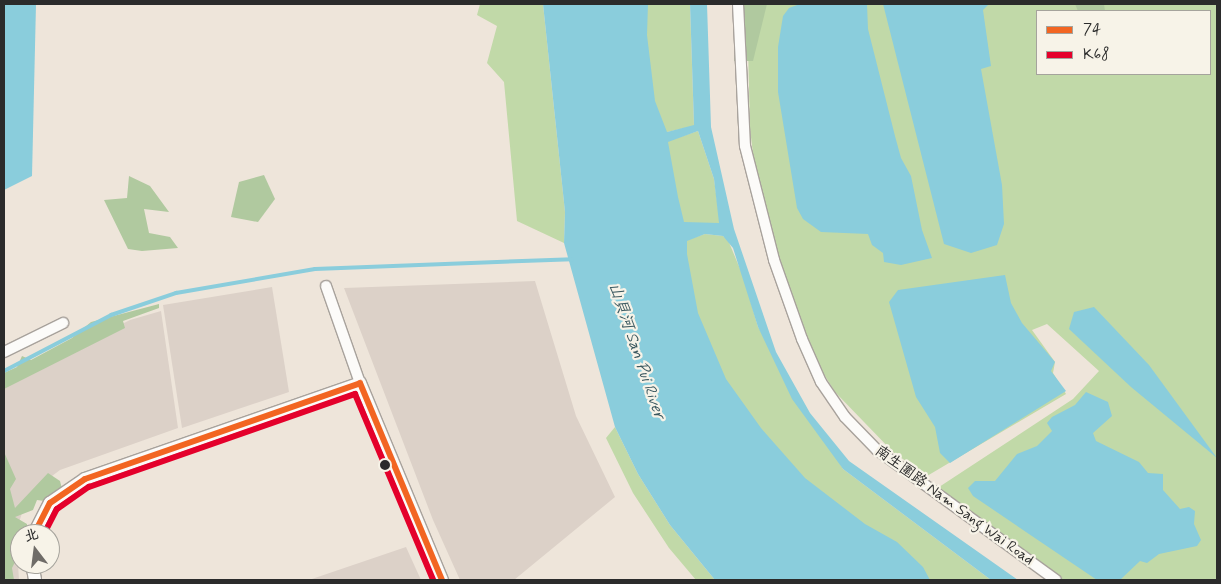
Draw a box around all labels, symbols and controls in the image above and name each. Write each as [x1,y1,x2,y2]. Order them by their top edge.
legend [1036,10,1211,75]
text: 74 [1083,20,1101,40]
text: K68 [1083,45,1109,65]
water label: 山貝河 San Pui River [604,280,668,422]
street label: 南生圍路 Nam Sang Wai Road [870,441,1038,571]
unlabelled marker [380,460,390,470]
north arrow [10,524,60,574]
text: 北 [22,525,40,546]

